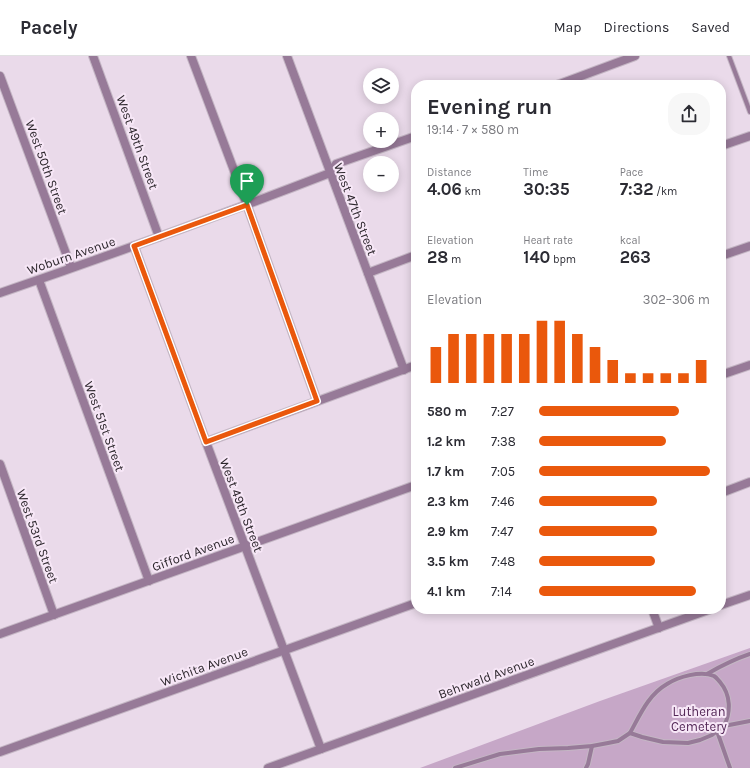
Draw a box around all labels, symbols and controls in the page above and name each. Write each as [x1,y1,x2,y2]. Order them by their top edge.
text: Pacely [20,17,78,39]
text: Map [554,19,582,36]
text: Directions [604,19,669,36]
text: Saved [691,19,730,36]
map controls [363,68,399,192]
button: layers [363,68,399,104]
street label: West 49th Street [114,93,162,191]
button: share [668,93,710,135]
text: Evening run [427,94,552,120]
button: + [363,112,399,148]
street label: West 50th Street [23,118,71,216]
text: 19:14 · 7 × 580 m [427,122,519,137]
button: − [363,156,399,192]
street label: West 47th Street [331,161,380,258]
pin [230,164,264,205]
text: Distance [427,166,471,179]
text: Time [523,166,548,179]
text: Pace [620,166,643,179]
icon: arrive [236,170,258,192]
text: 4.06 [427,179,462,199]
text: 30:35 [523,179,570,199]
text: 7:32 [620,179,654,199]
text: km [462,185,481,198]
text: /km [654,185,677,198]
street label: Woburn Avenue [25,233,118,278]
text: Elevation [427,234,474,247]
text: Heart rate [523,234,573,247]
text: kcal [620,234,641,247]
text: 28 [427,247,448,267]
text: 140 [523,247,550,267]
text: 263 [620,247,651,267]
text: m [448,253,461,266]
text: bpm [550,253,576,266]
text: Elevation [427,292,482,307]
text: 302–306 m [643,292,710,307]
street label: West 51st Street [81,379,128,473]
text: 580 m [427,404,467,419]
text: 7:27 [491,404,514,419]
text: 1.2 km [427,434,466,449]
text: 7:38 [491,434,516,449]
street label: West 49th Street [217,456,266,554]
text: 1.7 km [427,464,464,479]
text: 7:05 [491,464,515,479]
street label: West 53rd Street [14,487,62,585]
text: 2.3 km [427,494,469,509]
text: 7:46 [491,494,515,509]
text: 2.9 km [427,524,469,539]
text: 7:47 [491,524,513,539]
street label: Gifford Avenue [150,531,237,574]
text: 3.5 km [427,554,469,569]
text: 7:48 [491,554,515,569]
text: 4.1 km [427,584,465,599]
text: 7:14 [491,584,512,599]
street label: Wichita Avenue [158,644,250,689]
street label: Behrwald Avenue [436,653,537,702]
park label: Lutheran Cemetery [671,704,727,734]

